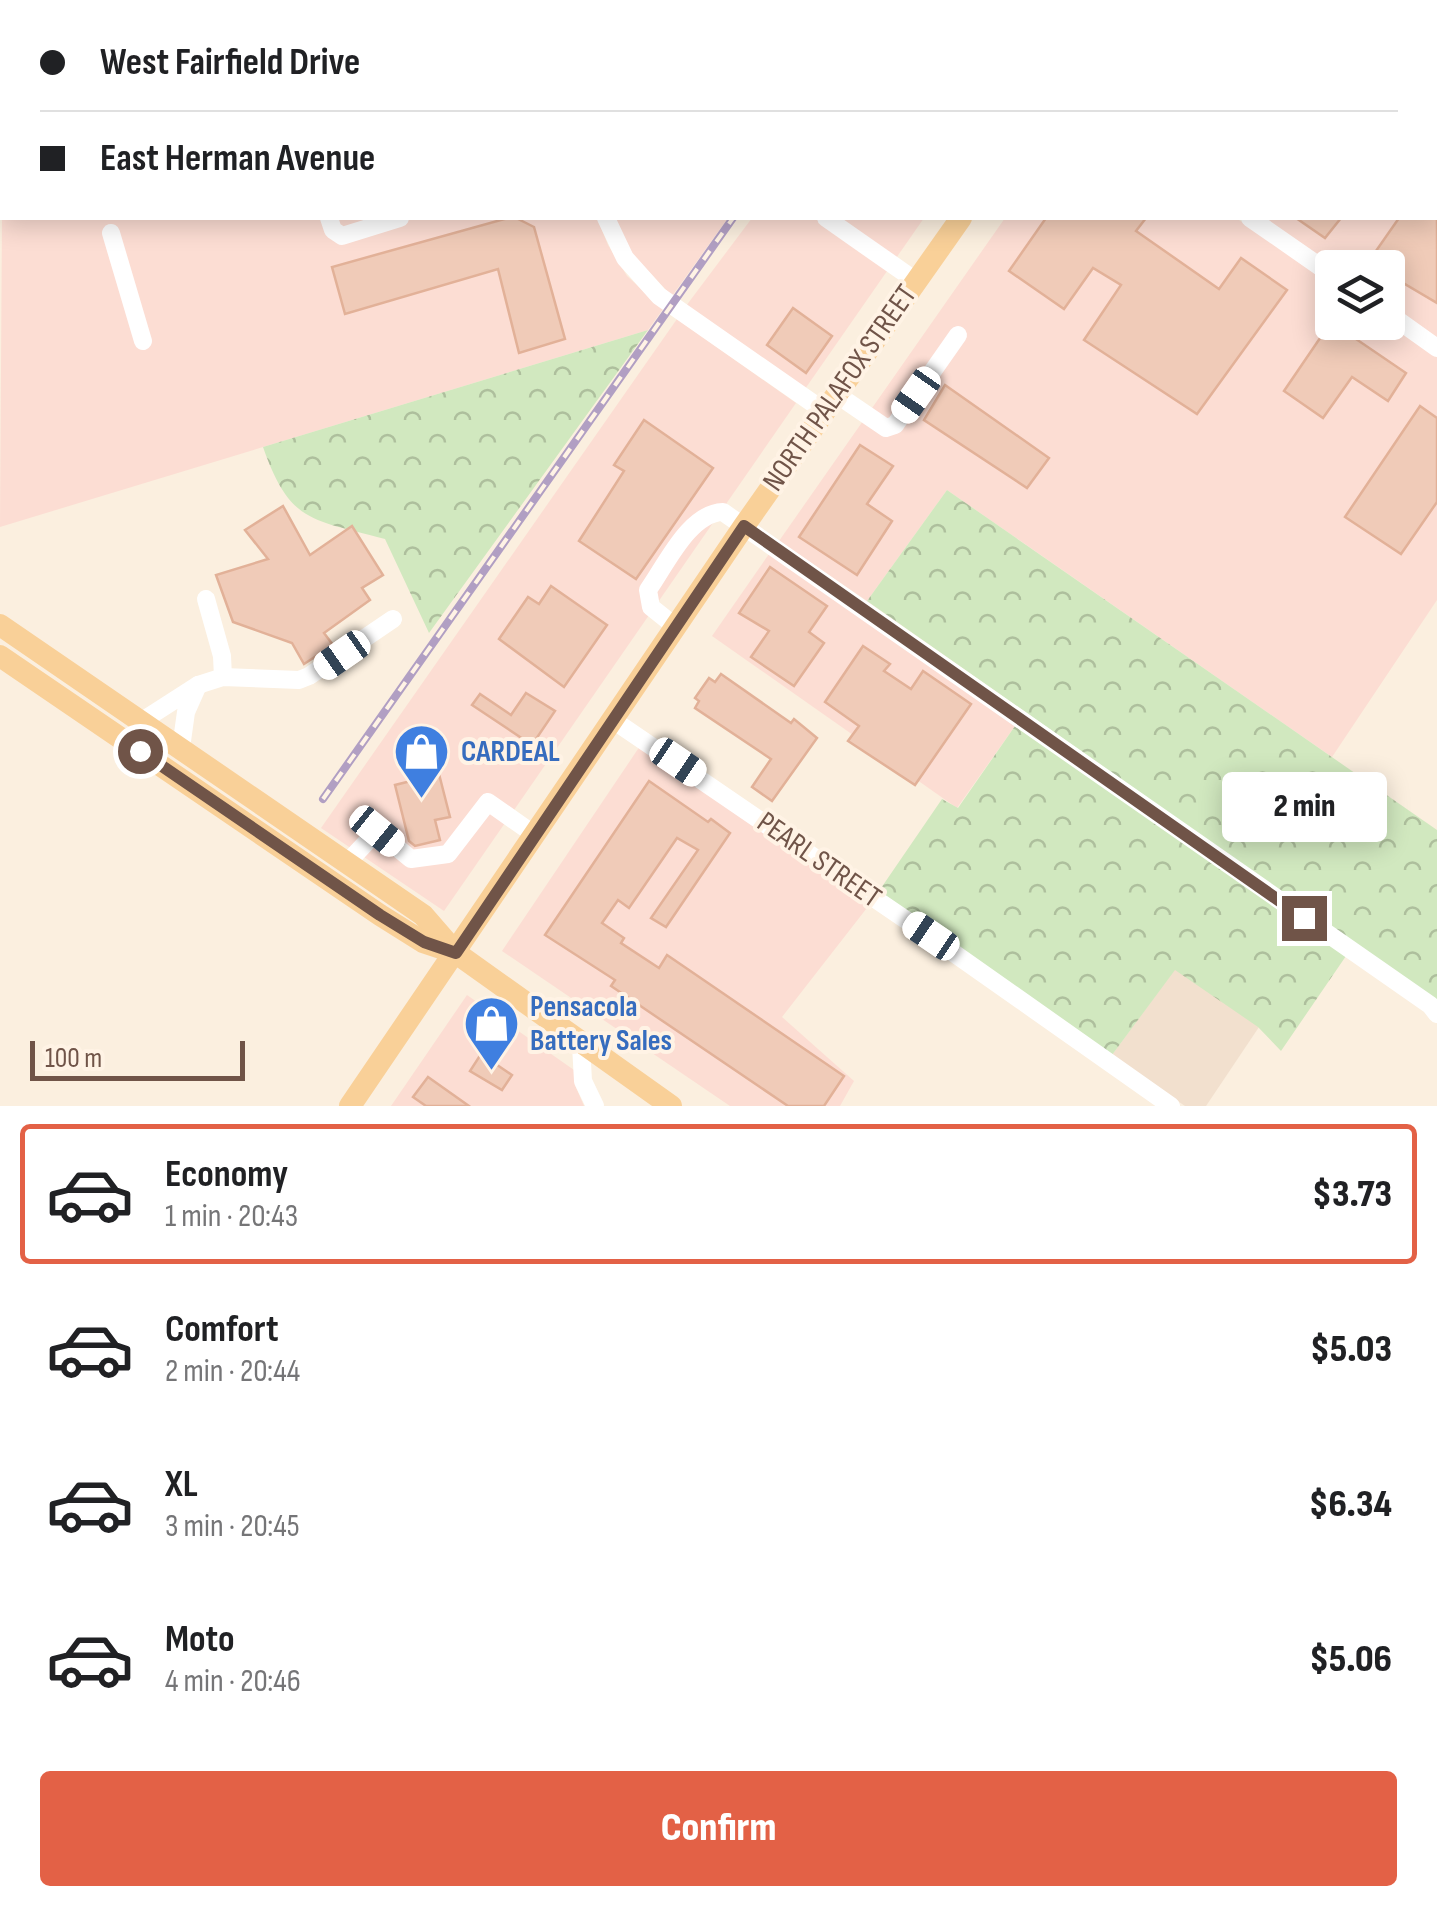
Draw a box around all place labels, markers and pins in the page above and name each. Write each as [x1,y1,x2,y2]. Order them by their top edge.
shop icon: CARDEAL [392,722,452,801]
place label: CARDEAL [461,734,560,770]
place label: Pensacola Battery Sales [530,989,672,1059]
shop icon: Pensacola Battery Sales [461,994,521,1073]

